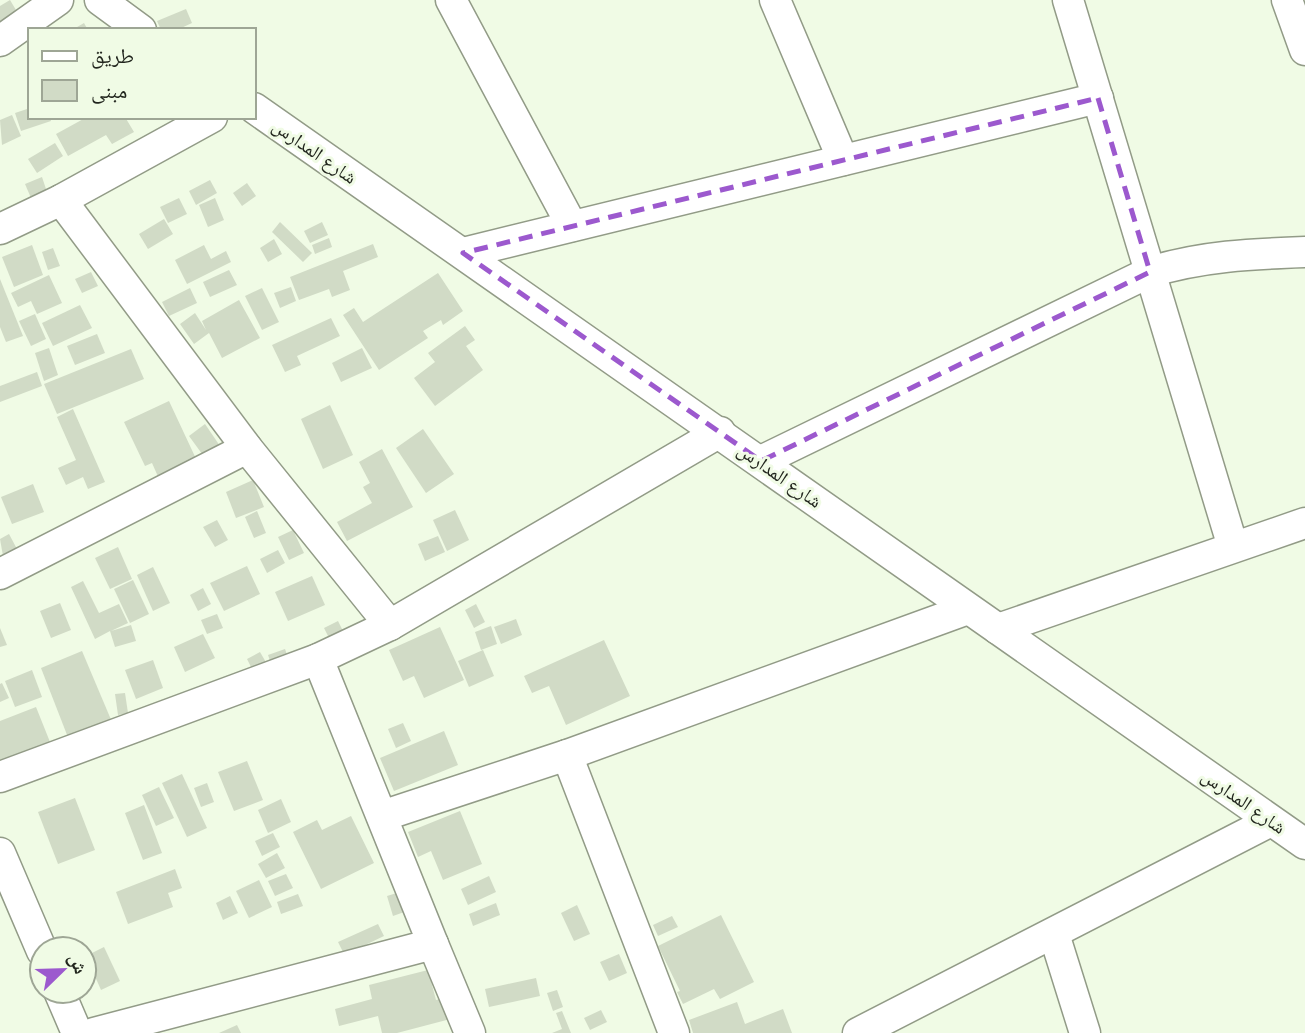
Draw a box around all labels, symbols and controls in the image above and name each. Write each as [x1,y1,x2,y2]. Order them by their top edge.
legend [28,28,256,119]
text: طريق [91,42,134,69]
text: مبنى [91,77,127,104]
street label: شارع المدارس [268,113,362,189]
street label: شارع المدارس [733,437,827,513]
street label: شارع المدارس [1197,763,1291,839]
north arrow [28,935,98,1005]
text: ش [64,949,94,977]

